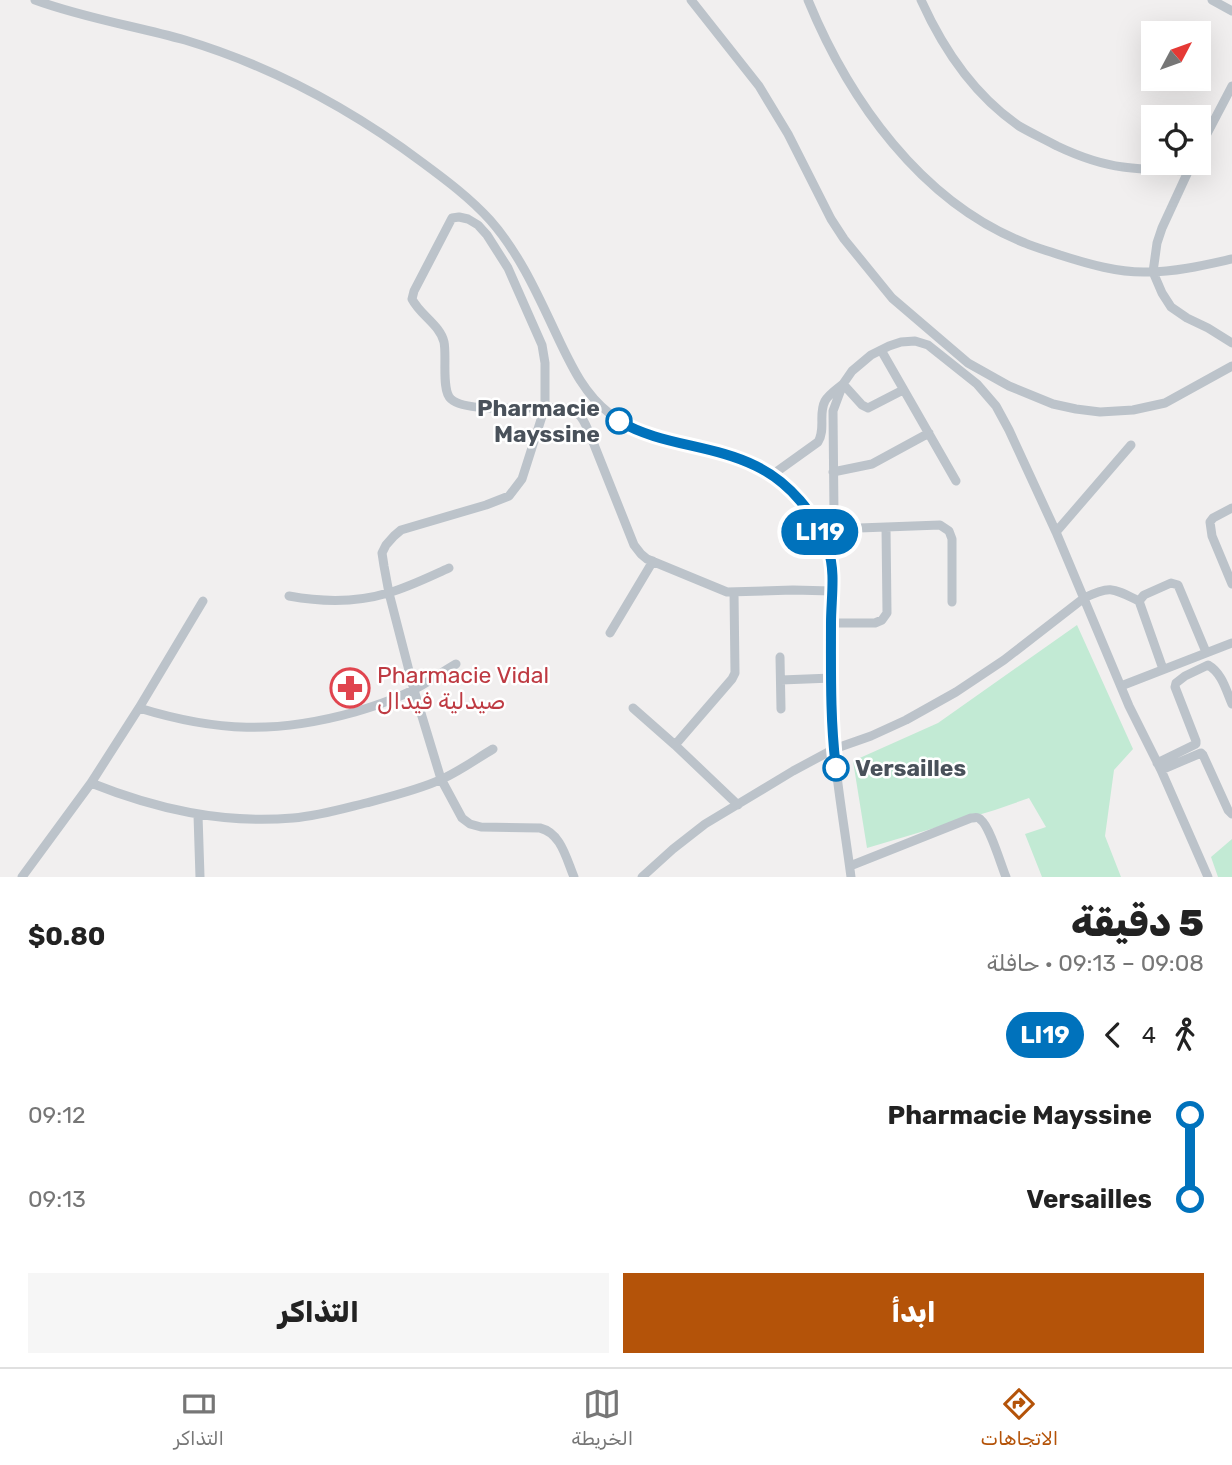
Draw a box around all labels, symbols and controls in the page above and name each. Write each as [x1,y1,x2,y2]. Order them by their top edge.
north arrow [1141,21,1211,91]
map controls [1141,21,1211,175]
button: locate [1141,105,1211,175]
place label: Pharmacie Mayssine [477,394,600,448]
marker: Pharmacie Mayssine [606,408,632,434]
line badge: LI19 [771,509,869,555]
text: LI19 [795,518,845,546]
place label: Pharmacie Vidal صيدلية فيدال [377,661,549,715]
pharmacy icon: Pharmacie Vidal صيدلية فيدال [329,667,371,709]
place label: Versailles [855,754,966,782]
marker: Versailles [823,755,849,781]
text: 5 دقيقة [1071,900,1204,946]
text: $0.80 [28,921,105,952]
text: 09:08 – 09:13 · حافلة [987,949,1204,977]
icon: back [1094,1016,1132,1054]
icon: walk [1166,1016,1204,1054]
text: LI19 [1020,1021,1070,1049]
text: 4 [1142,1021,1156,1049]
text: Pharmacie Mayssine [888,1100,1152,1131]
text: 09:12 [28,1101,85,1129]
text: Versailles [1026,1184,1152,1215]
text: 09:13 [28,1185,86,1213]
button: التذاكر [28,1273,609,1353]
button: ابدأ [623,1273,1204,1353]
tab: التذاكر [174,1385,224,1450]
tab: الخريطة [571,1385,633,1450]
tab: الاتجاهات [981,1385,1058,1450]

